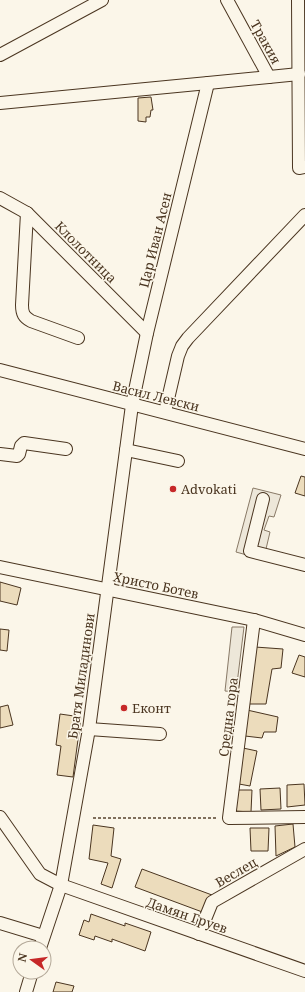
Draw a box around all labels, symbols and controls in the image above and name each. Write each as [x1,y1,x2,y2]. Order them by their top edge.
street label: Тракия [247,17,285,67]
street label: Цар Иван Асен [134,190,176,290]
street label: Клолотница [51,217,121,287]
street label: Васил Левски [111,377,202,416]
place label: Advokati [181,480,237,498]
marker: Advokati [168,484,178,494]
street label: Христо Ботев [112,567,200,603]
street label: Братя Миладинови [63,612,99,740]
street label: Средна гора [214,676,242,758]
place label: Еконт [132,699,171,717]
marker: Еконт [119,703,129,713]
street label: Веслец [212,853,261,891]
street label: Дамян Груев [144,893,230,937]
north arrow [12,940,52,980]
text: N [13,951,30,963]

